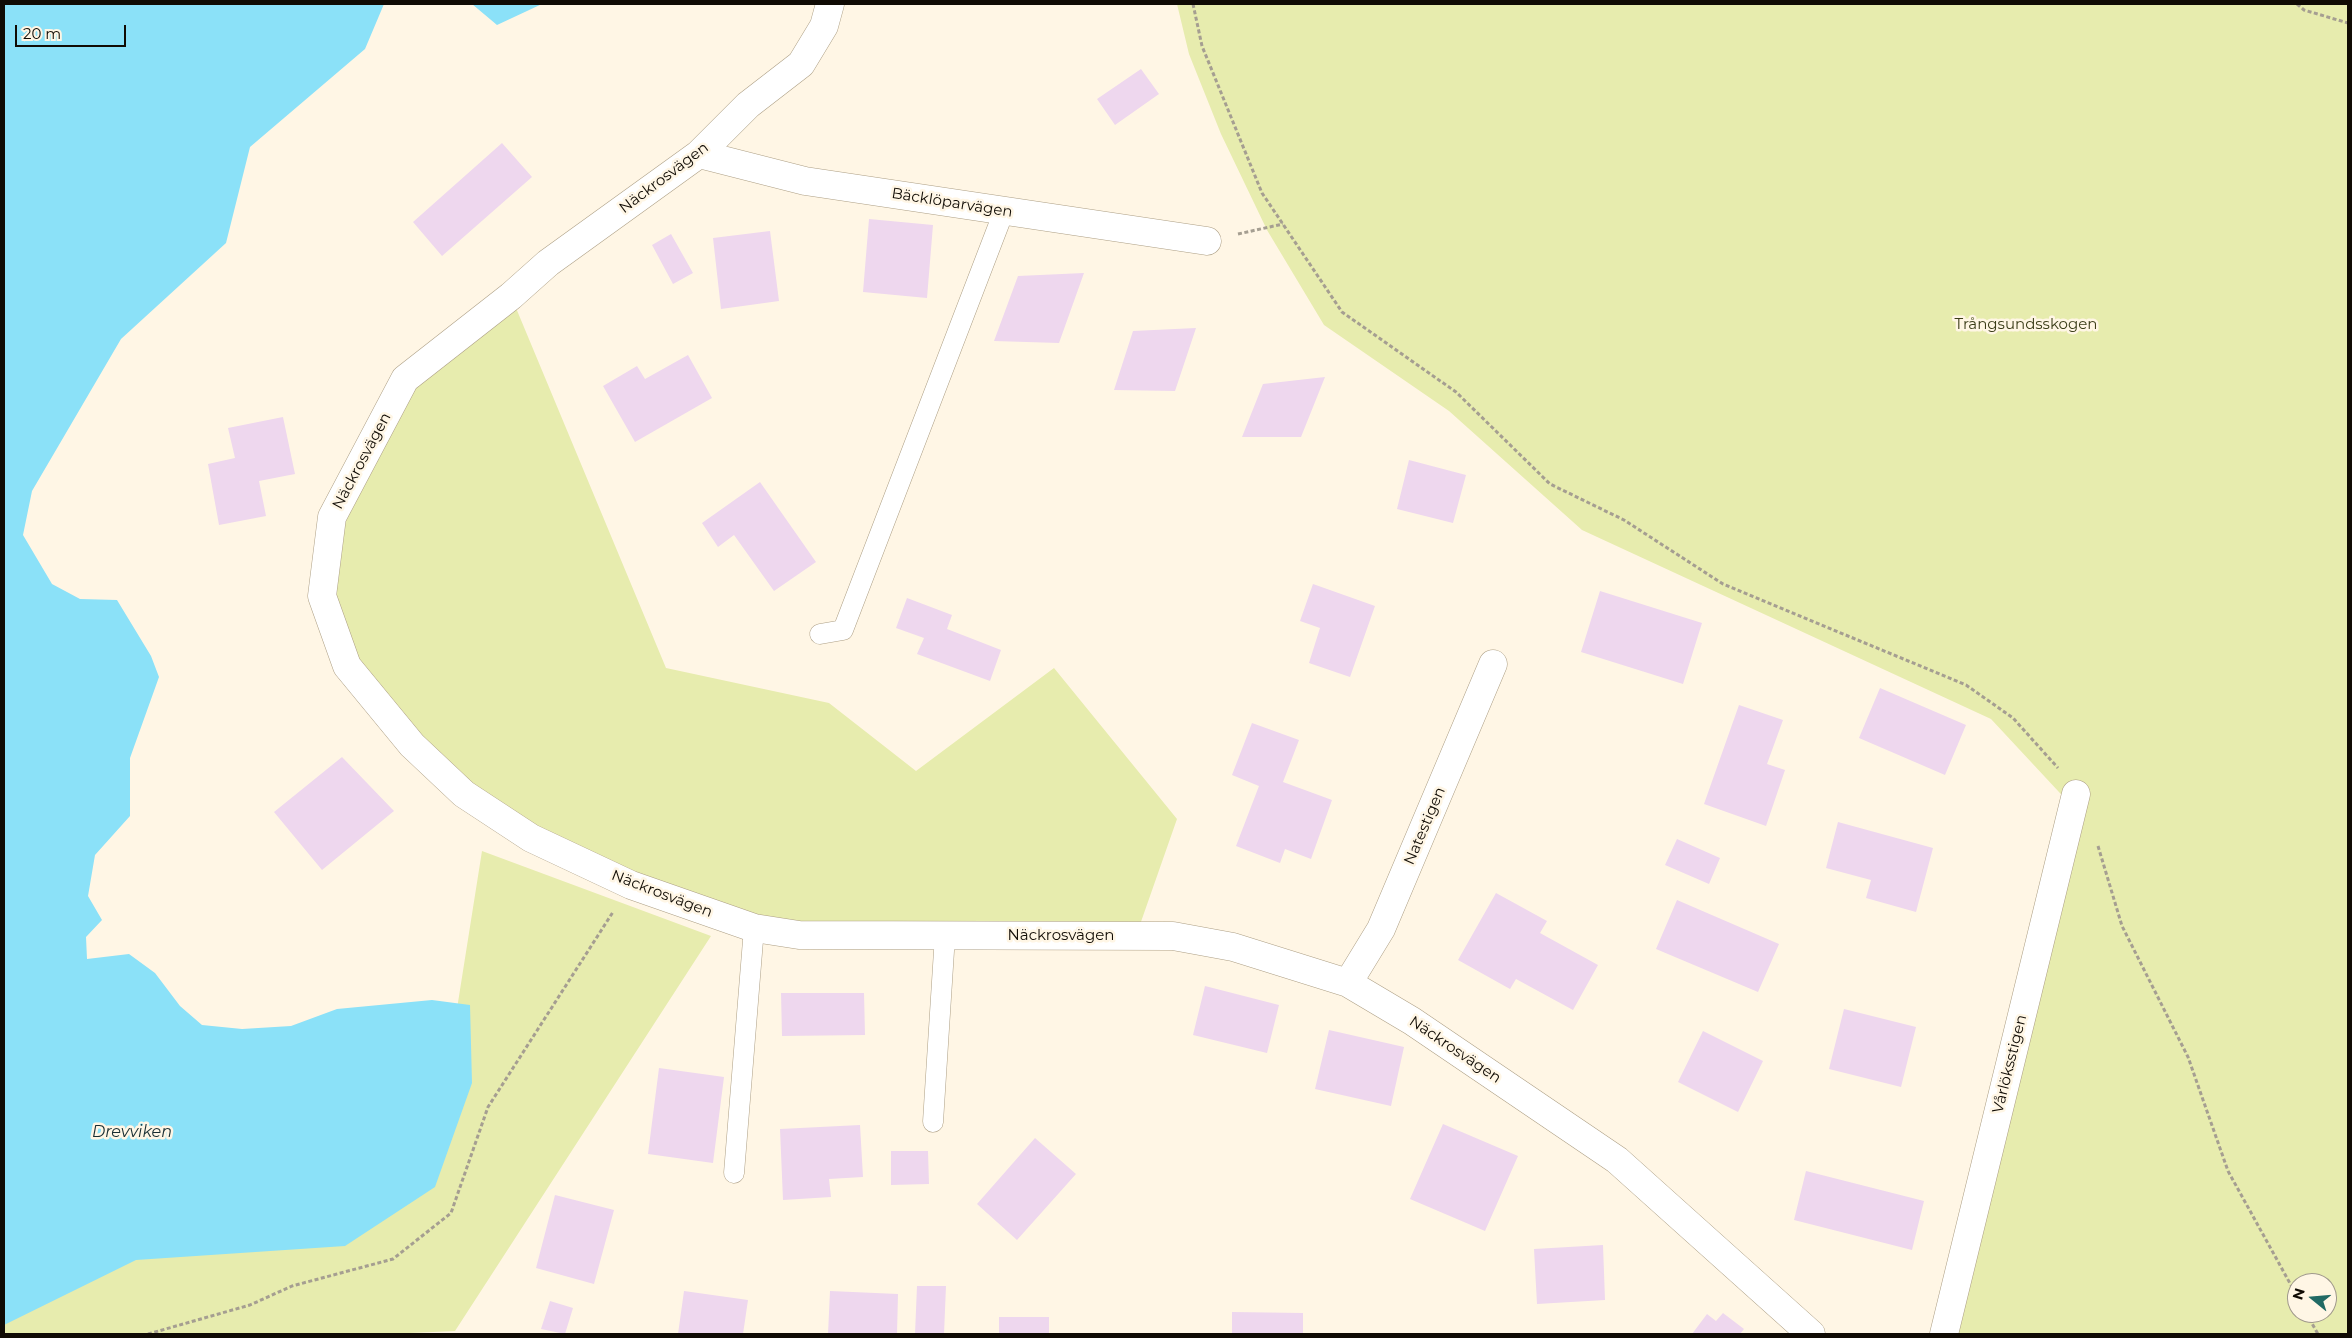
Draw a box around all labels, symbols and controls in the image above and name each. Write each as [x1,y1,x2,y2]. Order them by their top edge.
scale bar [18,15,129,47]
text: 20 m [23,24,61,43]
street label: Näckrosvägen [616,139,712,217]
street label: Bäcklöparvägen [890,185,1014,221]
park label: Trångsundsskogen [1955,316,2097,334]
street label: Näckrosvägen [329,410,395,512]
street label: Natestigen [1401,784,1449,868]
street label: Näckrosvägen [609,866,715,922]
street label: Näckrosvägen [1008,927,1114,945]
street label: Näckrosvägen [1406,1013,1504,1087]
street label: Vårlöksstigen [1989,1013,2031,1115]
water label: Drevviken [92,1122,172,1142]
north arrow [2287,1273,2337,1323]
text: N [2288,1286,2309,1302]

